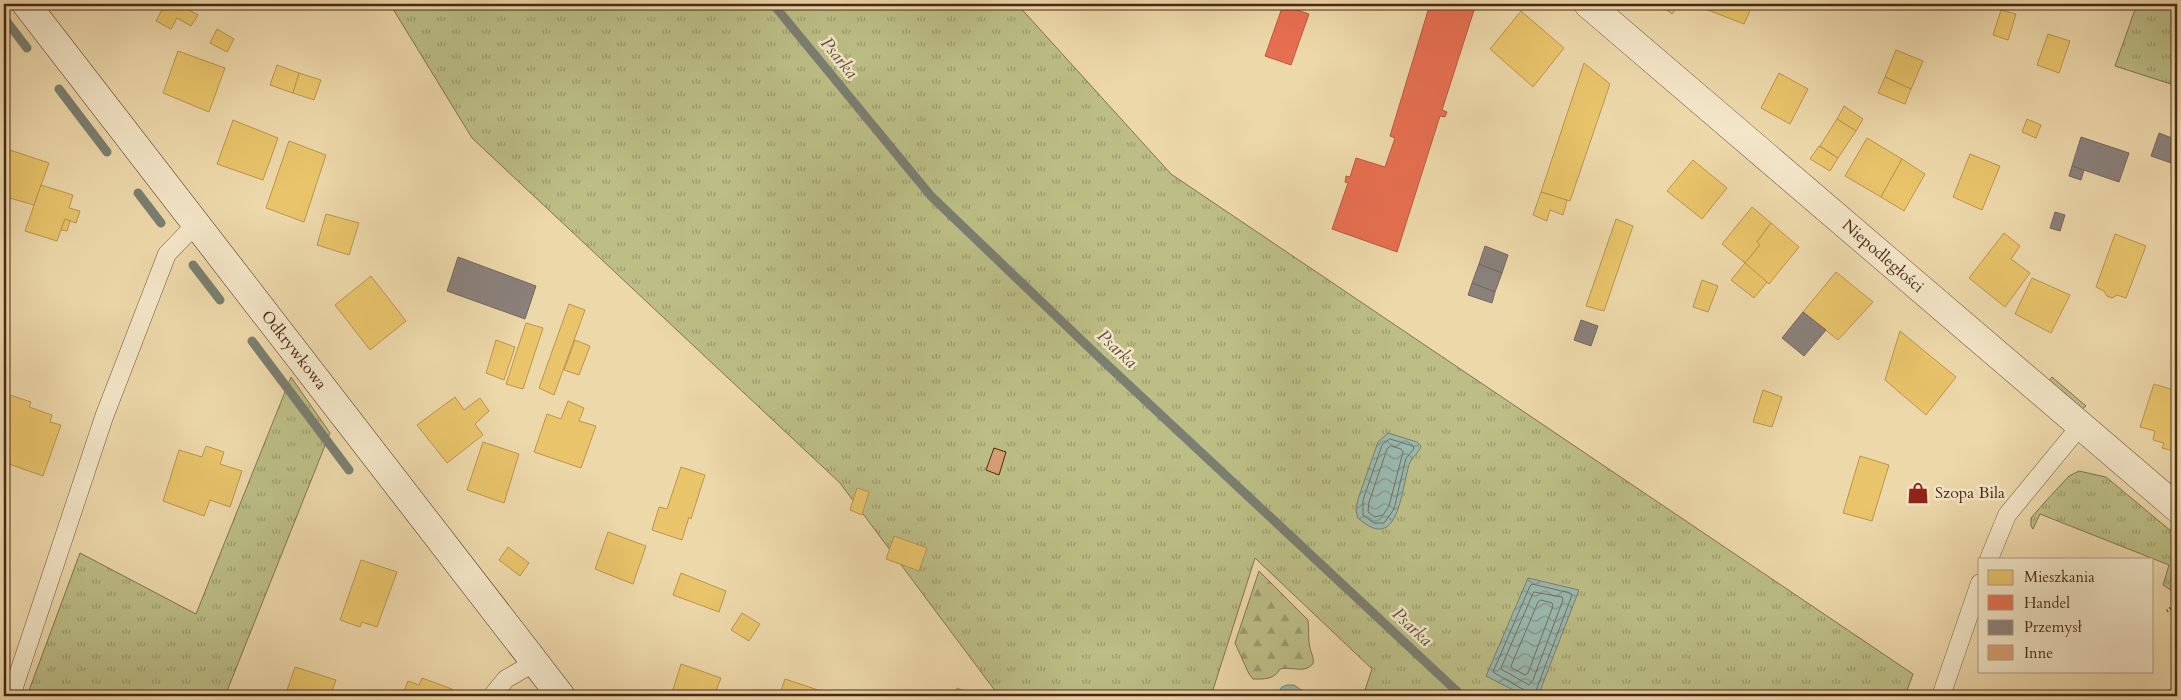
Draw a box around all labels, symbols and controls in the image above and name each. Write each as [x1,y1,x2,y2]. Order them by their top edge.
water label: Psarka [815,32,863,84]
street label: Niepodległości [1837,214,1929,298]
street label: Odkrywkowa [256,306,332,394]
water label: Psarka [1091,324,1143,374]
shop icon: Szopa Bila [1905,480,1931,506]
place label: Szopa Bila [1935,482,2005,504]
legend [1978,558,2154,672]
text: Mieszkania [2024,567,2095,587]
text: Handel [2024,593,2070,613]
water label: Psarka [1386,602,1438,652]
text: Przemysł [2024,617,2082,637]
text: Inne [2024,643,2053,663]

